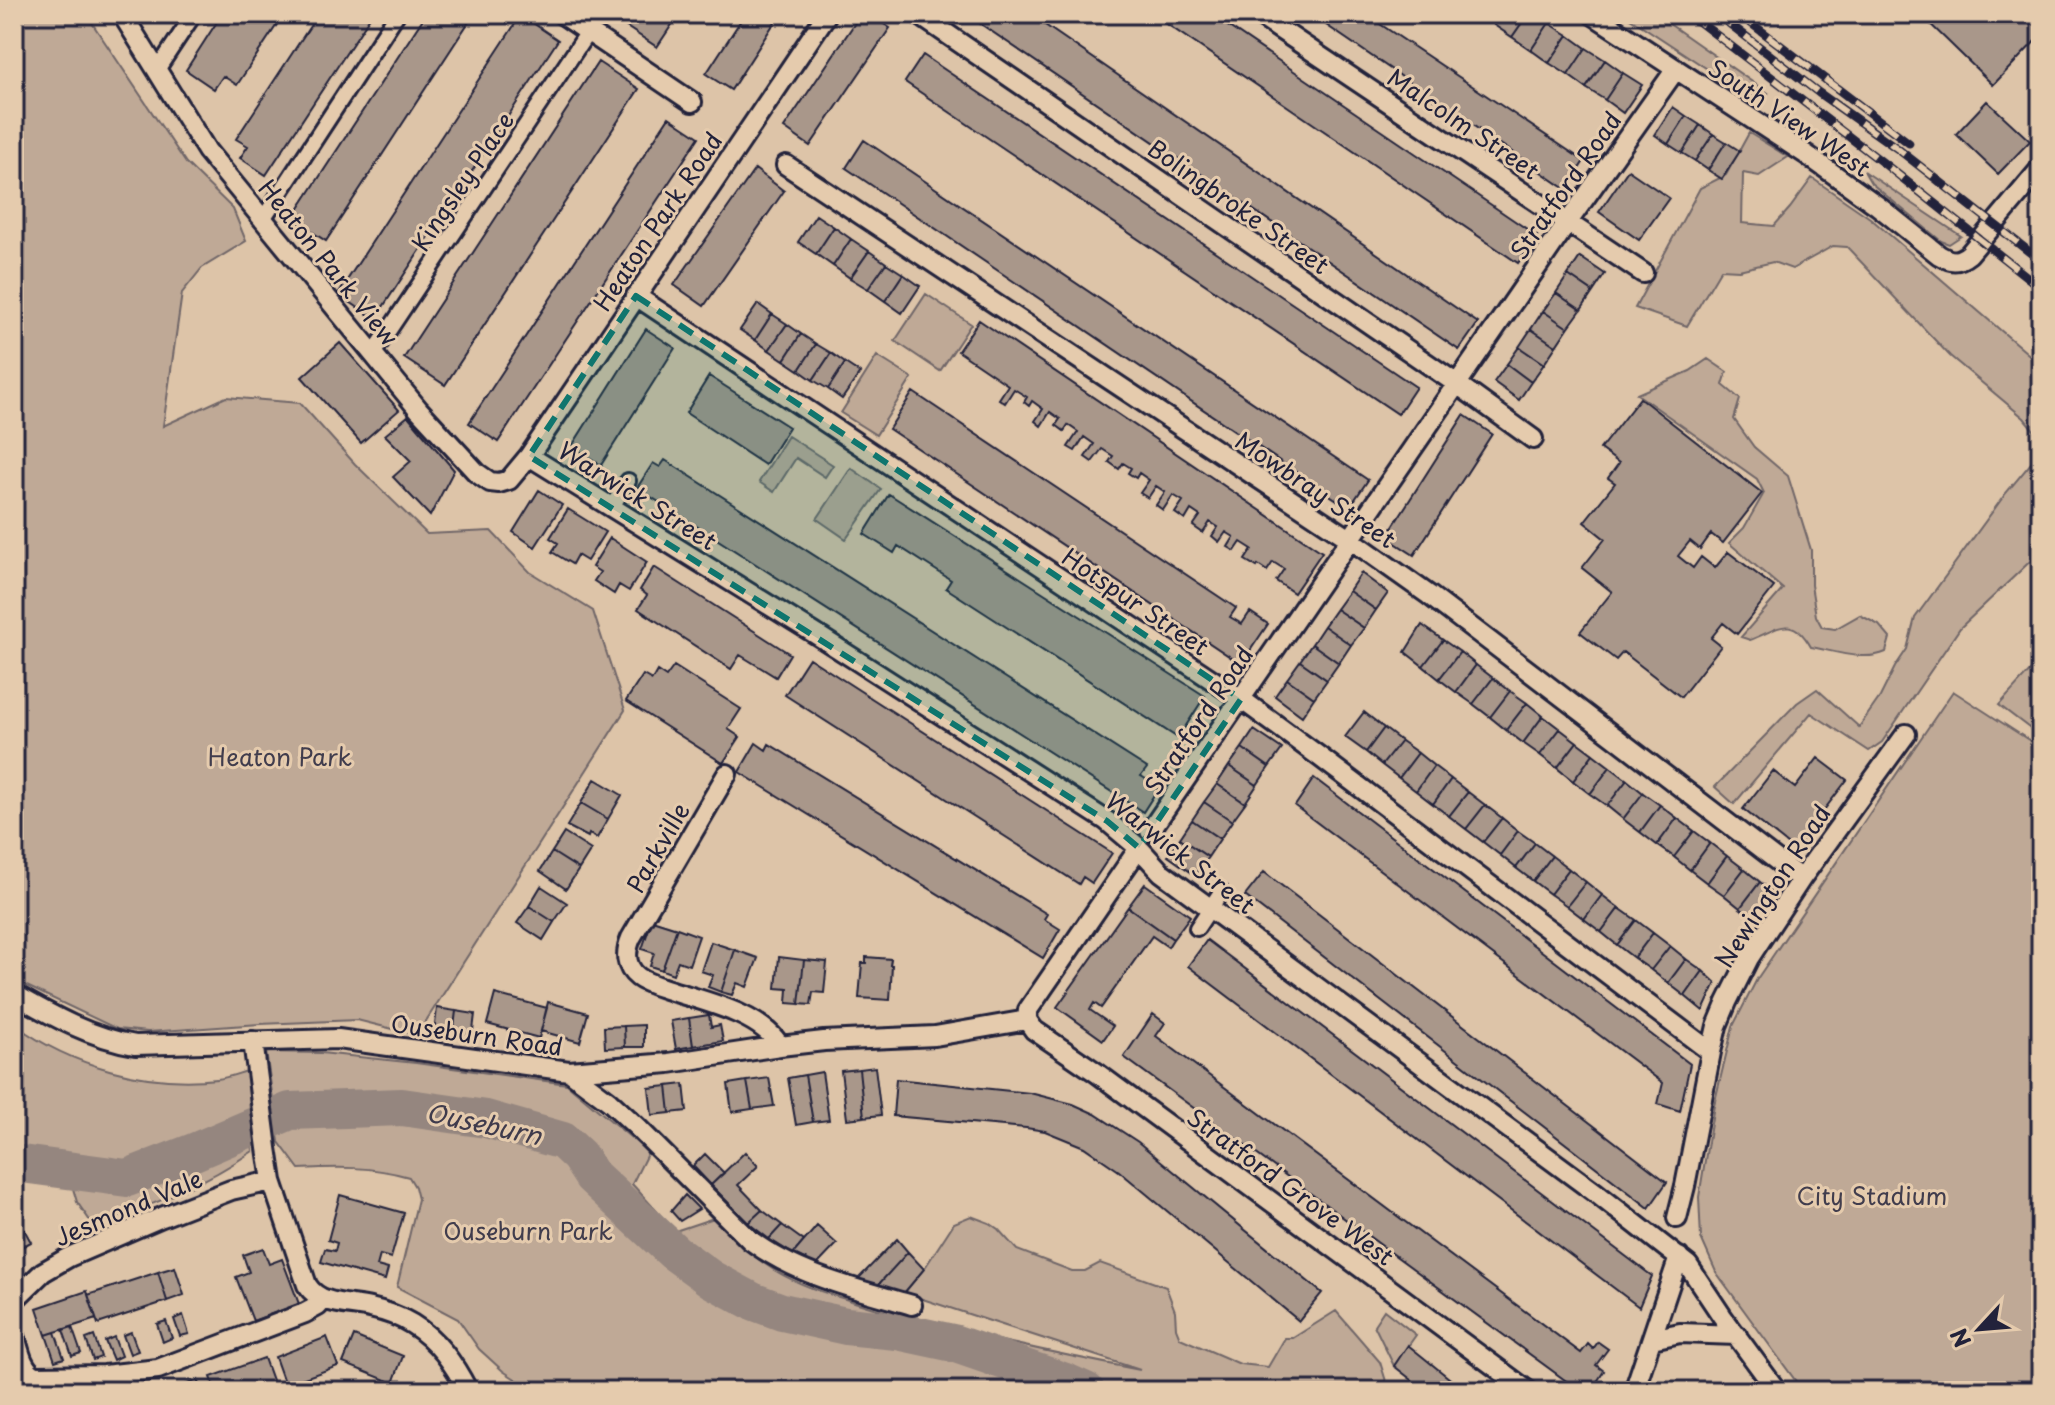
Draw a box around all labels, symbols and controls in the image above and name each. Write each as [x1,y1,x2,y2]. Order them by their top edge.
street label: South View West [1702,49,1878,185]
street label: Malcolm Street [1381,59,1547,187]
street label: Kingsley Place [402,104,522,258]
street label: Stratford Road [1501,104,1629,266]
street label: Heaton Park Road [584,124,730,318]
street label: Bolingbroke Street [1141,130,1337,282]
street label: Heaton Park View [251,171,408,353]
street label: Mowbray Street [1229,422,1404,556]
street label: Warwick Street [552,432,724,558]
street label: Hotspur Street [1055,538,1217,664]
street label: Stratford Road [1135,638,1261,802]
park label: Heaton Park [208,738,352,774]
street label: Warwick Street [1099,782,1264,922]
street label: Parkville [617,795,697,899]
street label: Newington Road [1706,797,1838,975]
street label: Ouseburn Road [389,1004,565,1064]
water label: Ouseburn [423,1092,547,1155]
street label: Stratford Grove West [1180,1099,1402,1273]
street label: Jesmond Vale [49,1160,207,1254]
park label: City Stadium [1797,1177,1947,1213]
park label: Ouseburn Park [443,1212,613,1248]
north arrow [1939,1289,2019,1369]
text: N [1941,1323,1978,1353]

